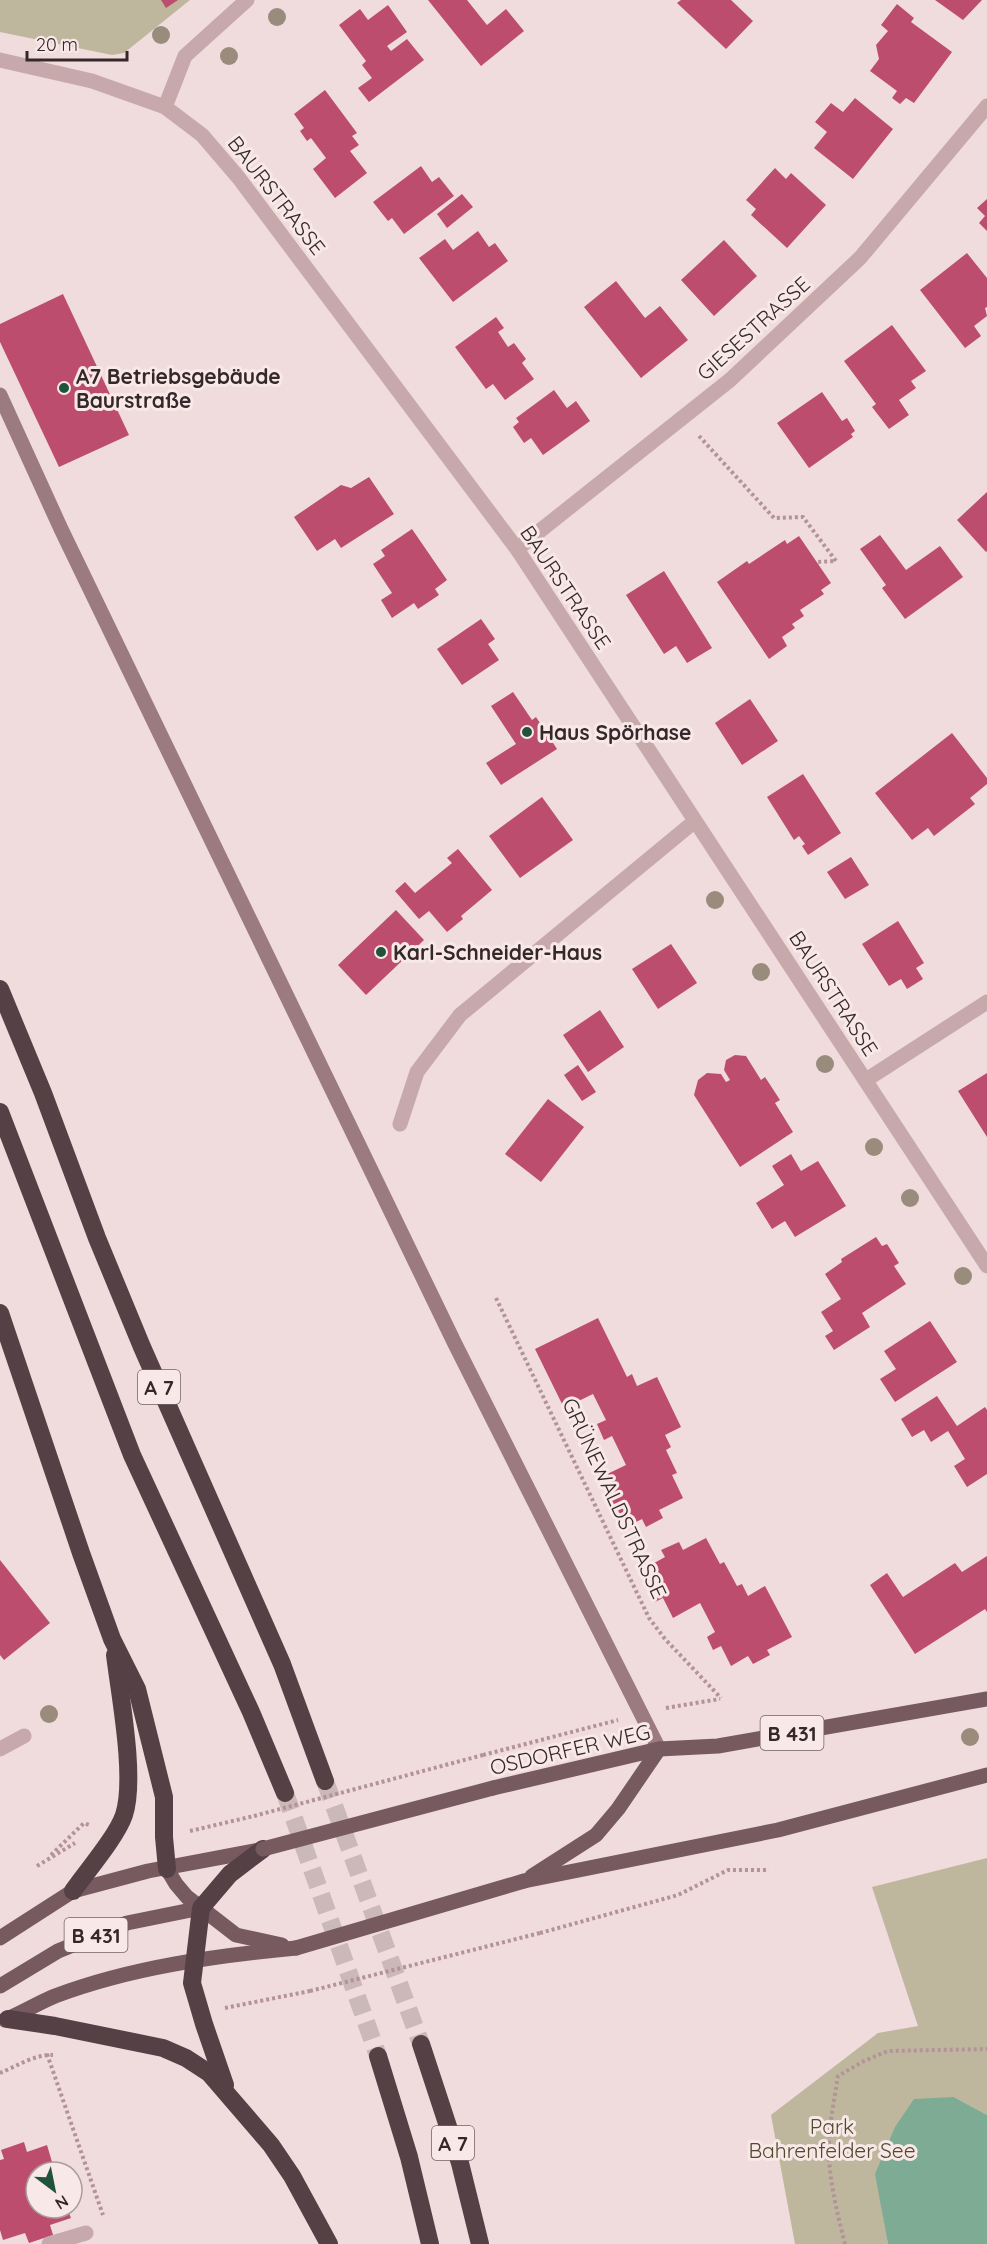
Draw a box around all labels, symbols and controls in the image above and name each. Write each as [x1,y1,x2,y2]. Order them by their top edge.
scale bar [27,24,128,62]
text: 20 m [36,33,78,56]
street label: BAURSTRASSE [223,130,331,260]
street label: GIESESTRASSE [691,270,815,386]
place label: A7 Betriebsgebäude Baurstraße [76,363,281,413]
marker: A7 Betriebsgebäude Baurstraße [57,381,71,395]
street label: BAURSTRASSE [515,520,617,654]
place label: Haus Spörhase [539,719,691,745]
marker: Haus Spörhase [520,725,534,739]
street label: BAURSTRASSE [784,926,884,1060]
place label: Karl-Schneider-Haus [393,939,602,965]
marker: Karl-Schneider-Haus [374,945,388,959]
road number: A 7 [138,1370,180,1404]
street label: GRÜNEWALDSTRASSE [557,1394,673,1602]
road number: B 431 [760,1716,824,1750]
street label: OSDORFER WEG [487,1718,653,1780]
road number: B 431 [64,1918,128,1952]
park label: Park Bahrenfelder See [748,2113,916,2163]
road number: A 7 [432,2126,474,2160]
north arrow [24,2160,84,2220]
text: N [52,2191,72,2214]

